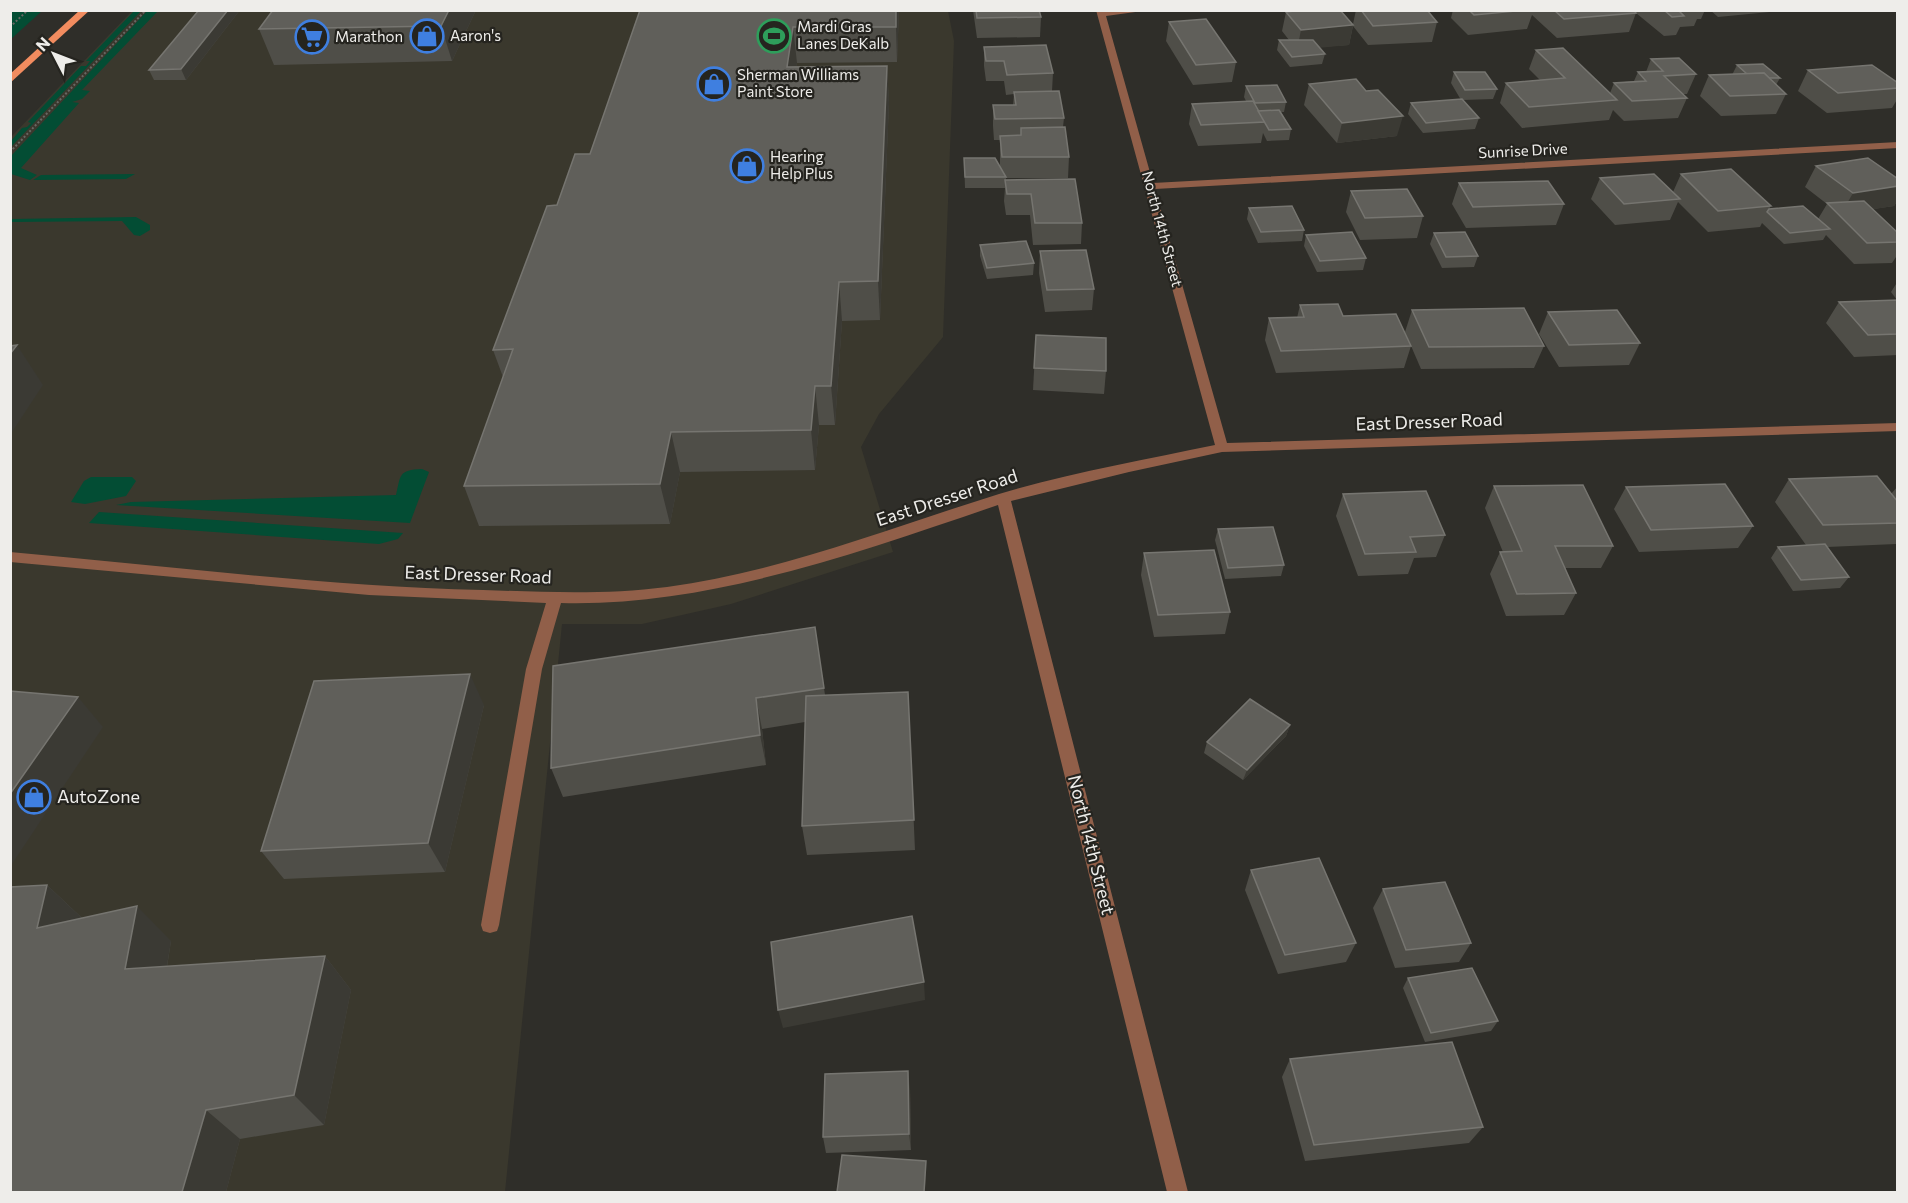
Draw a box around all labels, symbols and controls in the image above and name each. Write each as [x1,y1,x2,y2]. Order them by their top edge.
place label: Mardi Gras Lanes DeKalb [797,17,889,52]
shop icon: Aaron's [409,18,445,54]
sports icon: Mardi Gras Lanes DeKalb [756,18,792,54]
supermarket icon: Marathon [294,19,330,55]
north arrow [24,24,84,84]
place label: Aaron's [450,26,501,44]
place label: Marathon [335,27,403,45]
text: N [31,33,54,54]
place label: Sherman Williams Paint Store [737,65,859,100]
shop icon: Sherman Williams Paint Store [696,66,732,102]
street label: Sunrise Drive [1478,139,1568,161]
place label: Hearing Help Plus [770,147,833,182]
shop icon: Hearing Help Plus [729,148,765,184]
street label: North 14th Street [1139,169,1187,289]
street label: East Dresser Road [1355,407,1503,435]
street label: East Dresser Road [873,464,1020,530]
street label: East Dresser Road [404,560,552,588]
street label: North 14th Street [1064,773,1120,917]
shop icon: AutoZone [16,779,52,815]
place label: AutoZone [57,785,140,807]

